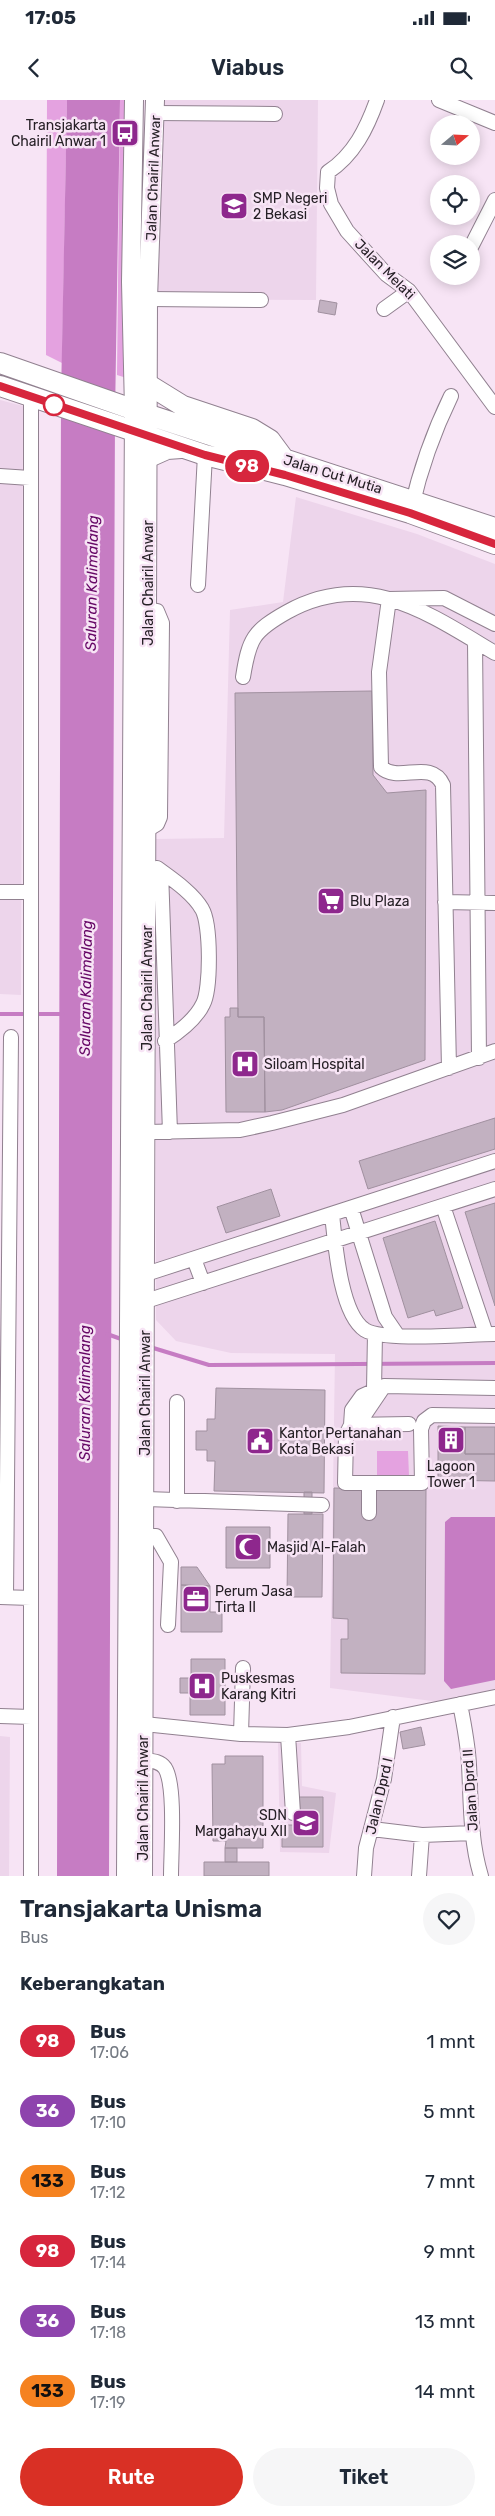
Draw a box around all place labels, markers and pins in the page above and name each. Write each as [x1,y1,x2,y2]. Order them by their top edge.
place label: Transjakarta Chairil Anwar 1 [11,117,106,150]
bus stop icon: Transjakarta Chairil Anwar 1 [110,118,140,148]
place label: SMP Negeri 2 Bekasi [253,190,327,223]
school or university icon: SMP Negeri 2 Bekasi [219,191,249,221]
unlabelled marker [43,394,65,416]
supermarket icon: Blu Plaza [316,886,346,916]
place label: Blu Plaza [350,893,410,910]
hospital icon: Siloam Hospital [230,1049,260,1079]
place label: Siloam Hospital [264,1056,365,1073]
place label: Kantor Pertanahan Kota Bekasi [279,1425,402,1458]
building icon: Lagoon Tower 1 [436,1425,466,1455]
public building icon: Kantor Pertanahan Kota Bekasi [245,1426,275,1456]
place label: Lagoon Tower 1 [427,1458,475,1491]
mosque icon: Masjid Al-Falah [233,1532,263,1562]
place label: Masjid Al-Falah [267,1539,366,1556]
place label: Perum Jasa Tirta II [215,1583,293,1616]
office icon: Perum Jasa Tirta II [181,1584,211,1614]
place label: Puskesmas Karang Kitri [221,1670,296,1703]
hospital icon: Puskesmas Karang Kitri [187,1671,217,1701]
place label: SDN Margahayu XII [195,1807,287,1840]
school or university icon: SDN Margahayu XII [291,1808,321,1838]

